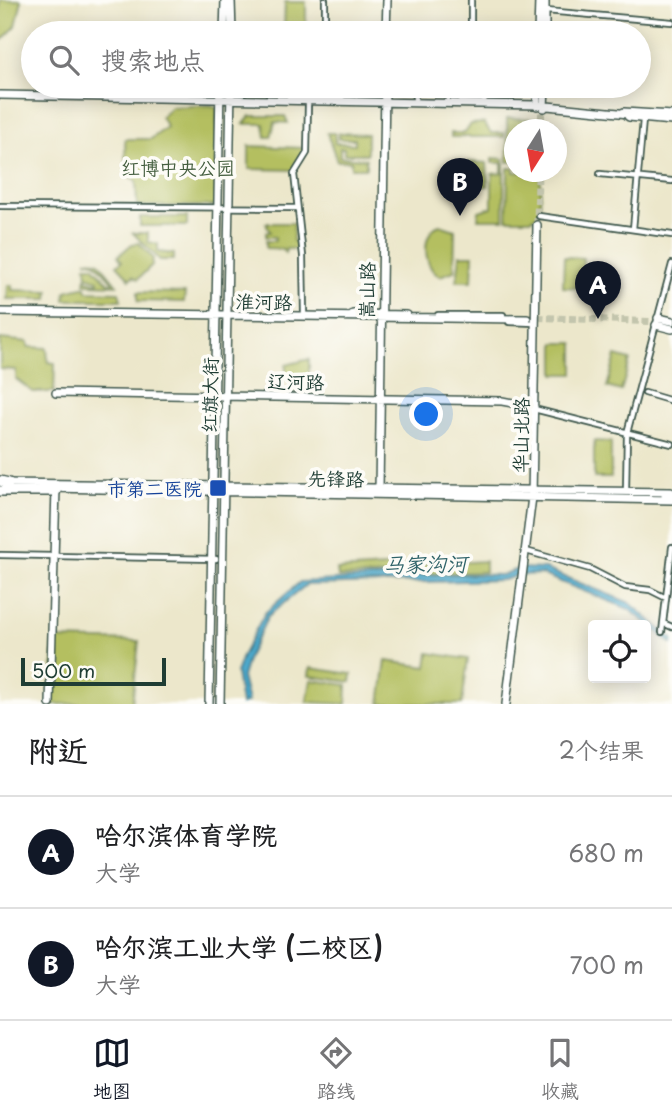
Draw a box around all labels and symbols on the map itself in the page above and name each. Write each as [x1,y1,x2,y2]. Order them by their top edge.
north arrow [504,119,567,182]
park label: 红博中央公园 [121,153,235,181]
pin: B [437,158,483,216]
street label: 嵩山路 [352,261,380,319]
pin: A [575,261,621,319]
street label: 淮河路 [235,287,293,315]
street label: 红旗大街 [194,357,224,433]
street label: 辽河路 [267,367,325,395]
your location [409,397,443,431]
street label: 华山北路 [505,397,535,473]
street label: 先锋路 [307,464,365,492]
place label: 市第二医院 [107,474,202,502]
marker: 市第二医院 [208,478,228,498]
water label: 马家沟河 [383,546,470,580]
scale bar [21,655,166,687]

